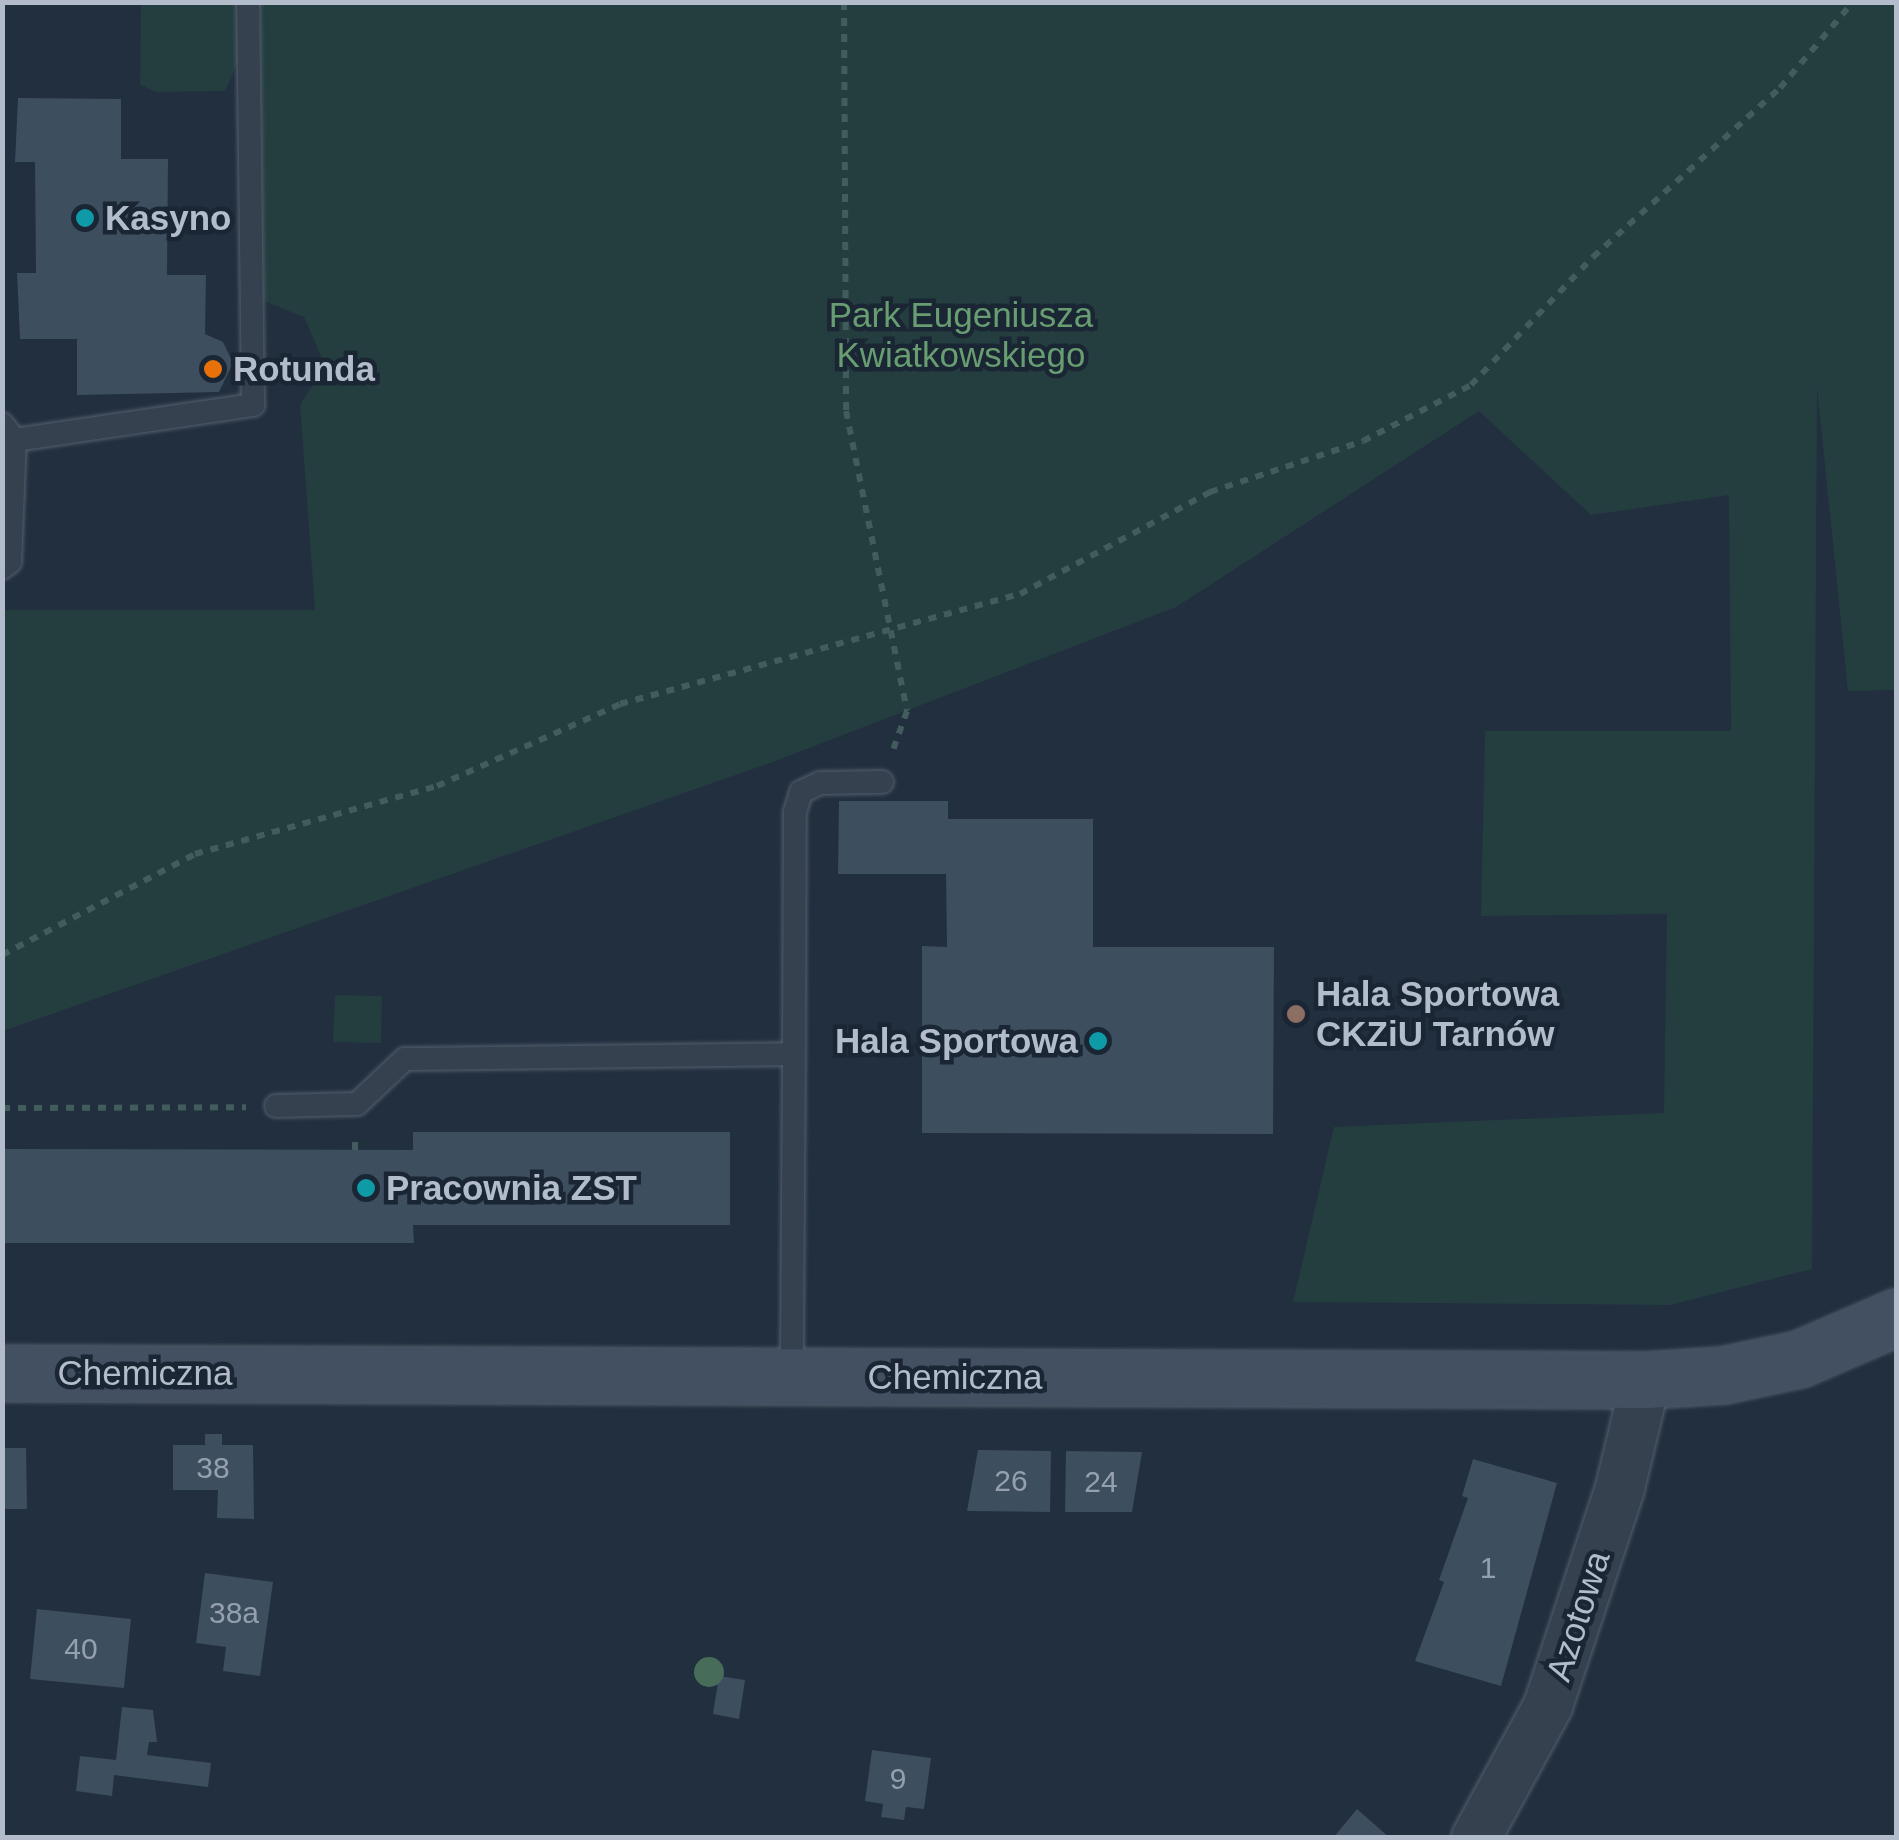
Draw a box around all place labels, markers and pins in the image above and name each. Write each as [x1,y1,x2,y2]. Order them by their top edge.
place label: Kasyno [105,197,231,239]
marker: Kasyno [74,207,96,229]
place label: Rotunda [233,348,375,390]
marker: Rotunda [202,358,224,380]
place label: Hala Sportowa CKZiU Tarnów [1316,973,1559,1055]
marker: Hala Sportowa CKZiU Tarnów [1285,1003,1307,1025]
place label: Hala Sportowa [835,1020,1078,1062]
marker: Hala Sportowa [1087,1030,1109,1052]
place label: Pracownia ZST [386,1167,637,1209]
marker: Pracownia ZST [355,1177,377,1199]

